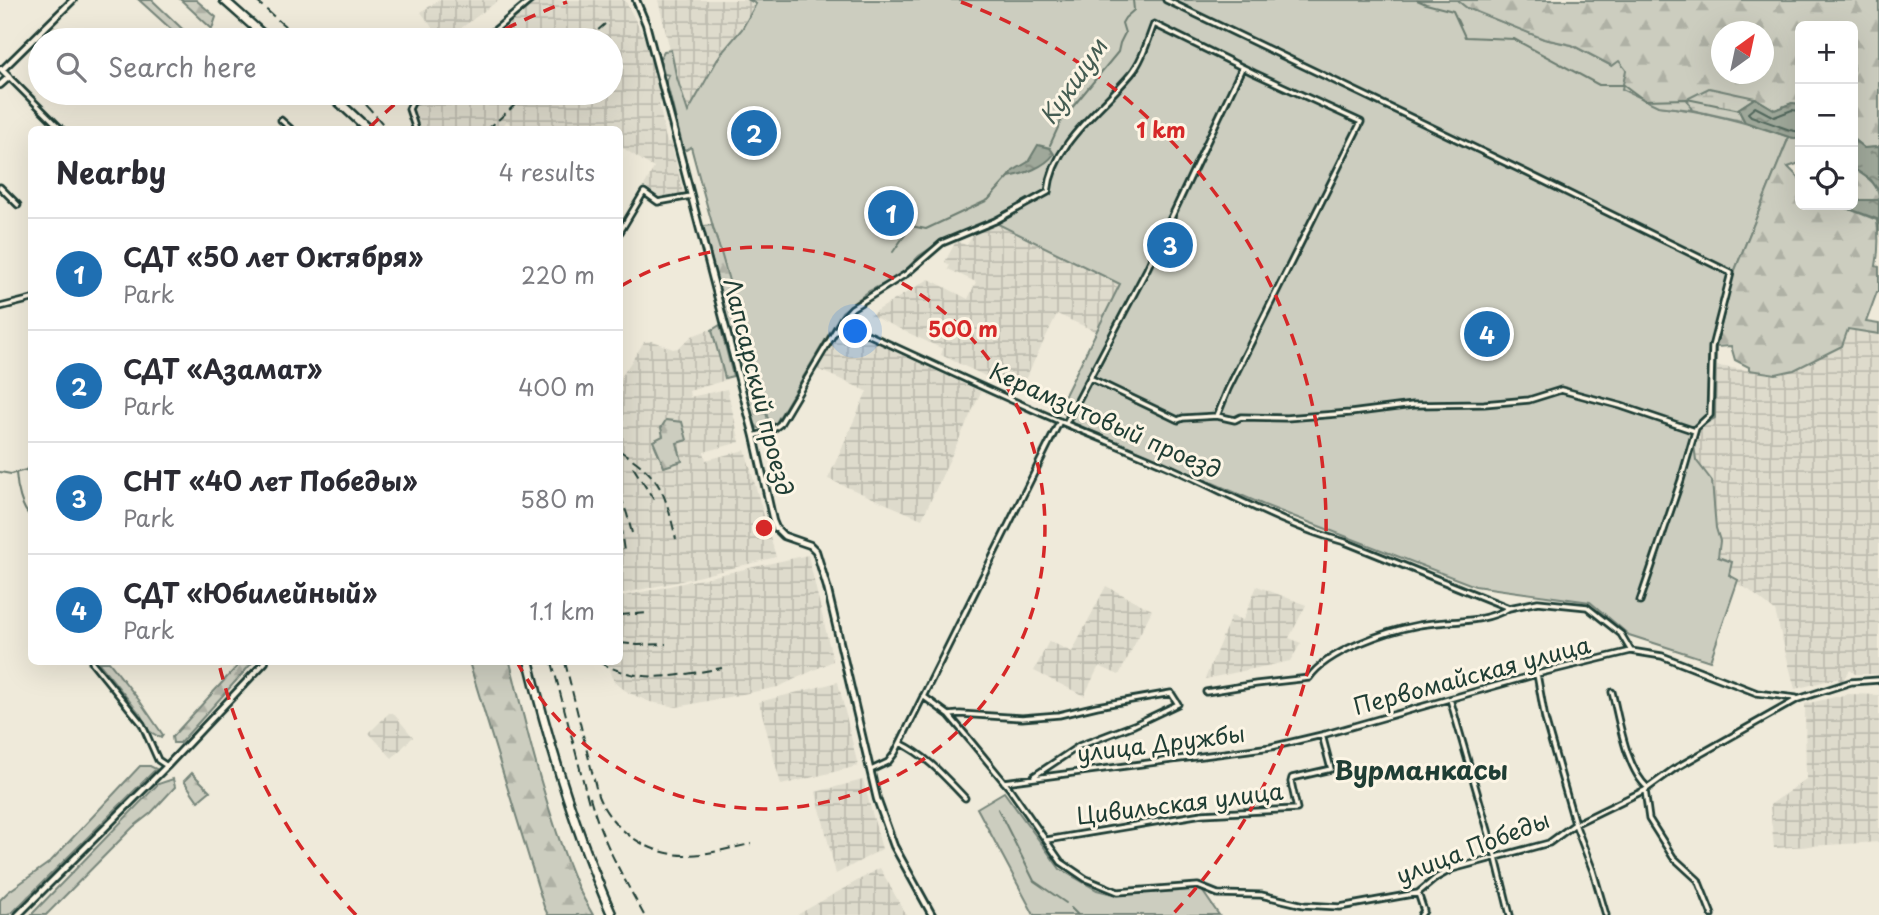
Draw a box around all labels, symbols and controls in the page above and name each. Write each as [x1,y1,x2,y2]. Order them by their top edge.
north arrow [1711,21,1774,84]
map controls [1795,21,1858,210]
button: + [1795,21,1858,84]
search box [28,28,623,105]
water label: Кукшум [1030,30,1115,131]
text: Search here [108,47,257,86]
icon: search [52,48,90,86]
button: − [1795,84,1858,147]
pin: 2 [731,107,777,159]
text: 1 km [1136,113,1186,145]
button: locate [1795,147,1858,210]
text: Nearby [56,149,166,194]
text: 4 results [499,154,595,189]
pin: 1 [868,187,914,239]
pin: 3 [1147,219,1193,271]
text: СДТ «50 лет Октября» [123,237,423,276]
text: 1 [74,257,85,292]
text: 220 m [521,257,595,292]
street label: Лапсарский проезд [715,274,803,499]
text: Park [123,276,174,311]
pin: 4 [1464,308,1510,360]
text: 500 m [928,312,998,344]
your location [838,314,872,348]
text: СДТ «Азамат» [123,349,322,388]
street label: Керамзитовый проезд [984,353,1227,487]
text: 2 [71,369,87,404]
text: 400 m [518,369,595,404]
text: Park [123,388,174,423]
text: СНТ «40 лет Победы» [123,461,417,500]
text: 3 [71,481,87,516]
text: 580 m [520,481,595,516]
text: Park [123,500,174,535]
centre of rings [752,516,776,540]
text: СДТ «Юбилейный» [123,573,377,612]
text: 4 [71,593,87,628]
text: 1.1 km [529,593,595,628]
text: Park [123,612,174,647]
street label: Первомайская улица [1349,626,1594,723]
street label: улица Дружбы [1075,715,1247,770]
district label: Вурманкасы [1334,750,1508,789]
street label: Цивильская улица [1074,772,1286,833]
street label: улица Победы [1390,801,1554,892]

